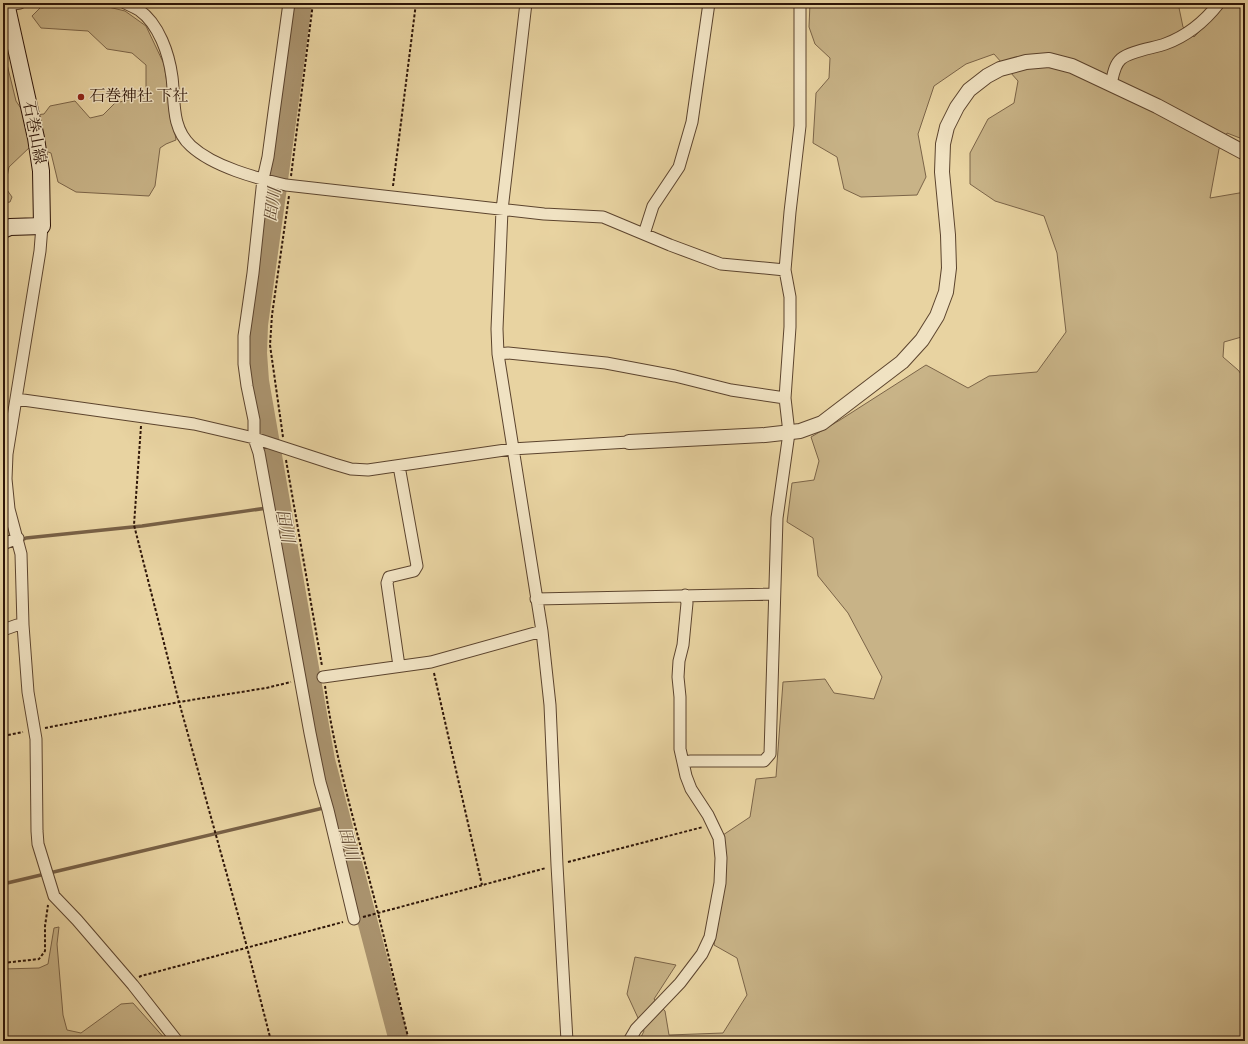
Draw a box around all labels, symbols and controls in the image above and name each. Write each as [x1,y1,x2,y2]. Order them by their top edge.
place label: 石巻神社 下社 [89,86,188,109]
marker: 石巻神社 下社 [76,92,86,102]
street label: 石巻山線 [16,99,50,167]
water label: 田川 [260,185,289,224]
water label: 田川 [269,507,299,547]
water label: 田川 [331,824,364,865]

